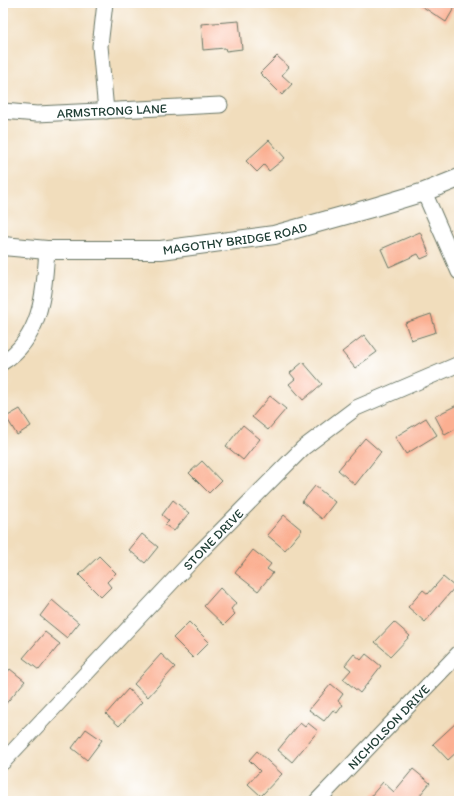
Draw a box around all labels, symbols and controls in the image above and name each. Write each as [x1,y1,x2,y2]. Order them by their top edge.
street label: ARMSTRONG LANE [56,101,167,121]
street label: MAGOTHY BRIDGE ROAD [162,219,309,258]
street label: STONE DRIVE [180,506,246,573]
street label: NICHOLSON DRIVE [345,681,433,773]

